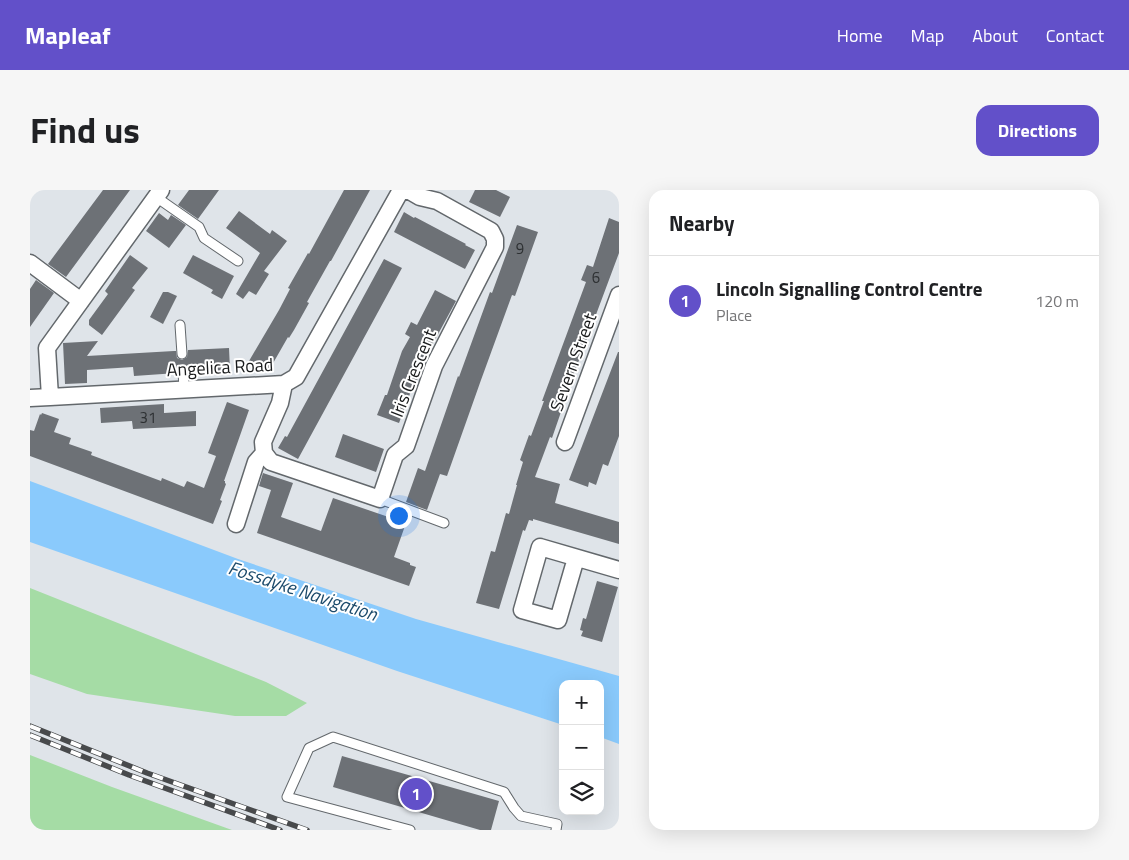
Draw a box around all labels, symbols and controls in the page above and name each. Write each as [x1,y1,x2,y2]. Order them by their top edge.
text: Mapleaf [25,17,110,53]
text: Home [837,22,883,49]
text: Map [911,22,944,49]
text: About [972,22,1018,49]
text: Contact [1046,22,1104,49]
text: Find us [30,103,140,157]
button: Directions [976,105,1099,156]
text: Nearby [669,207,734,239]
house number: 9 [516,237,524,260]
house number: 6 [592,266,600,289]
text: Lincoln Signalling Control Centre [716,274,983,303]
text: 1 [681,289,689,313]
text: 120 m [1035,289,1079,313]
text: Place [716,303,752,327]
street label: Severn Street [543,309,603,415]
street label: Iris Crescent [383,324,443,421]
street label: Angelica Road [166,351,274,383]
house number: 31 [140,406,156,429]
your location [386,503,412,529]
water label: Fossdyke Navigation [225,552,382,628]
map controls [559,680,604,815]
button: + [559,680,604,725]
button: − [559,725,604,770]
button: layers [559,770,604,815]
pin: 1 [400,775,432,813]

